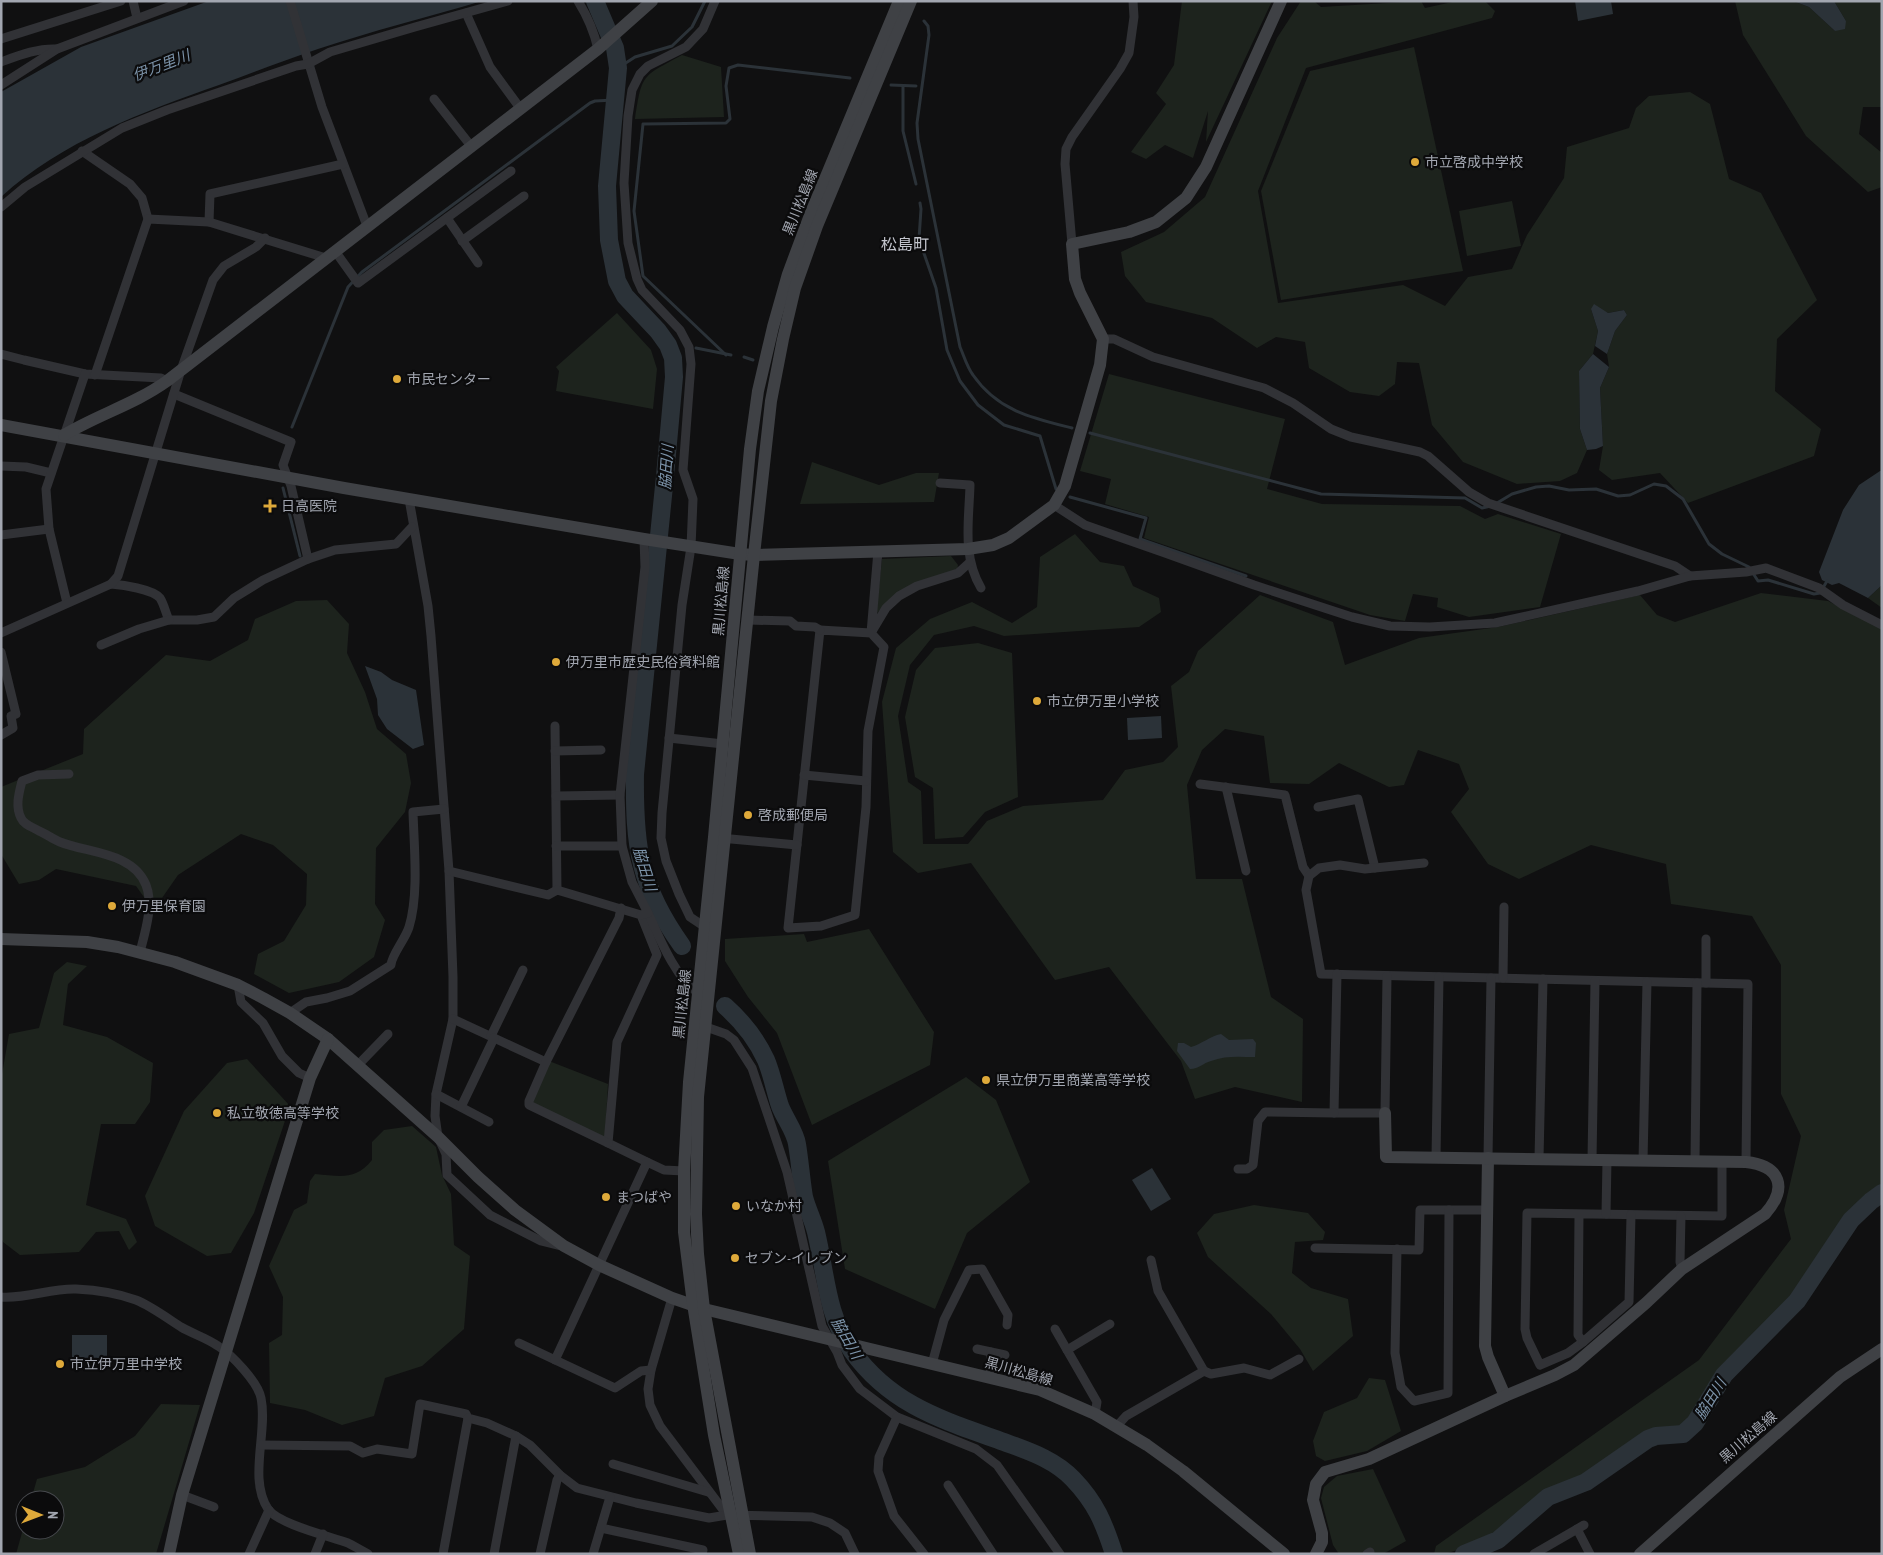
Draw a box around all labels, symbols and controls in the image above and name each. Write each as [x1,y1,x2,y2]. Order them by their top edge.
water label: 伊万里川 [130,45,194,85]
place label: 市立啓成中学校 [1425,153,1523,171]
marker: 市立啓成中学校 [1409,156,1421,168]
street label: 黒川松島線 [779,166,821,238]
district label: 松島町 [881,234,929,254]
place label: 市民センター [407,370,491,388]
marker: 市民センター [391,373,403,385]
water label: 脇田川 [655,442,677,490]
place label: 日高医院 [281,497,337,515]
marker: 日高医院 [263,499,277,513]
street label: 黒川松島線 [709,565,733,637]
place label: 伊万里市歴史民俗資料館 [566,653,720,671]
marker: 伊万里市歴史民俗資料館 [550,656,562,668]
place label: 市立伊万里小学校 [1047,692,1159,710]
marker: 市立伊万里小学校 [1031,695,1043,707]
place label: 啓成郵便局 [758,806,828,824]
marker: 啓成郵便局 [742,809,754,821]
water label: 脇田川 [629,845,661,895]
place label: 伊万里保育園 [122,897,206,915]
marker: 伊万里保育園 [106,900,118,912]
street label: 黒川松島線 [669,968,695,1040]
place label: 県立伊万里商業高等学校 [996,1071,1150,1089]
marker: 県立伊万里商業高等学校 [980,1074,992,1086]
place label: 私立敬徳高等学校 [227,1104,339,1122]
marker: 私立敬徳高等学校 [211,1107,223,1119]
place label: まつばや [616,1188,672,1206]
marker: まつばや [600,1191,612,1203]
place label: いなか村 [746,1197,802,1215]
marker: いなか村 [730,1200,742,1212]
place label: セブン-イレブン [745,1249,847,1267]
marker: セブン-イレブン [729,1252,741,1264]
water label: 脇田川 [828,1314,867,1364]
street label: 黒川松島線 [983,1353,1055,1389]
place label: 市立伊万里中学校 [70,1355,182,1373]
marker: 市立伊万里中学校 [54,1358,66,1370]
water label: 脇田川 [1690,1373,1731,1423]
street label: 黒川松島線 [1716,1407,1780,1467]
north arrow [15,1490,65,1540]
text: N [44,1511,62,1519]

